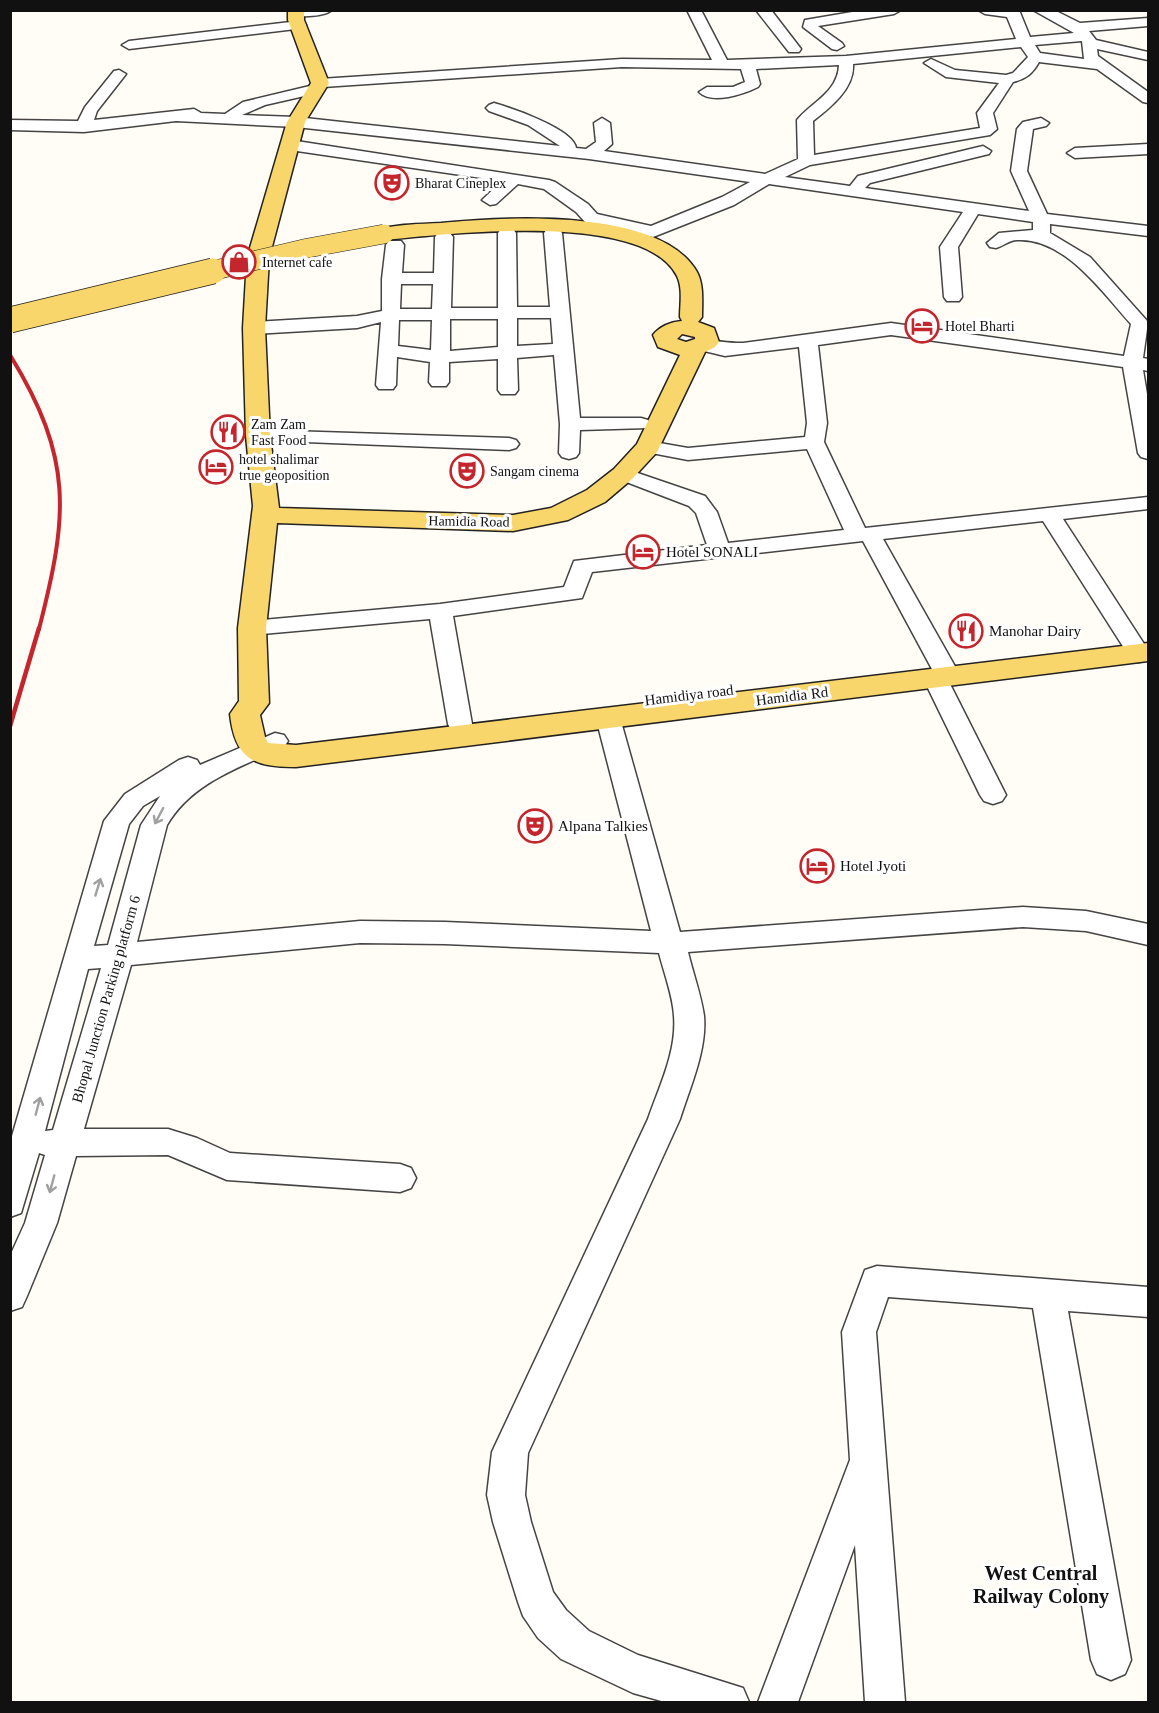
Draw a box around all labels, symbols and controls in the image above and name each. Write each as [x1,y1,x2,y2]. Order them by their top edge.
theatre icon: Bharat Cineplex [374,165,410,201]
place label: Bharat Cineplex [415,176,506,191]
shop icon: Internet cafe [221,244,257,280]
place label: Internet cafe [262,255,332,270]
hotel icon: Hotel Bharti [904,308,940,344]
place label: Hotel Bharti [945,319,1015,334]
restaurant icon: Zam Zam Fast Food [210,414,246,450]
place label: Zam Zam Fast Food [251,417,307,448]
hotel icon: hotel shalimar true geoposition [198,449,234,485]
place label: hotel shalimar true geoposition [239,452,330,483]
theatre icon: Sangam cinema [449,453,485,489]
place label: Sangam cinema [490,464,580,479]
street label: Hamidia Road [428,513,510,530]
hotel icon: Hotel SONALI [625,534,661,570]
place label: Hotel SONALI [666,544,758,560]
restaurant icon: Manohar Dairy [948,613,984,649]
place label: Manohar Dairy [989,623,1082,639]
street label: Hamidiya road [644,682,735,708]
street label: Hamidia Rd [755,684,830,708]
one-way arrow [153,806,164,824]
theatre icon: Alpana Talkies [517,808,553,844]
place label: Alpana Talkies [558,818,648,834]
hotel icon: Hotel Jyoti [799,848,835,884]
place label: Hotel Jyoti [840,858,906,874]
one-way arrow [93,878,104,897]
street label: Bhopal Junction Parking platform 6 [69,893,143,1105]
one-way arrow [33,1097,44,1116]
one-way arrow [46,1174,57,1193]
district label: West Central Railway Colony [973,1562,1109,1608]

